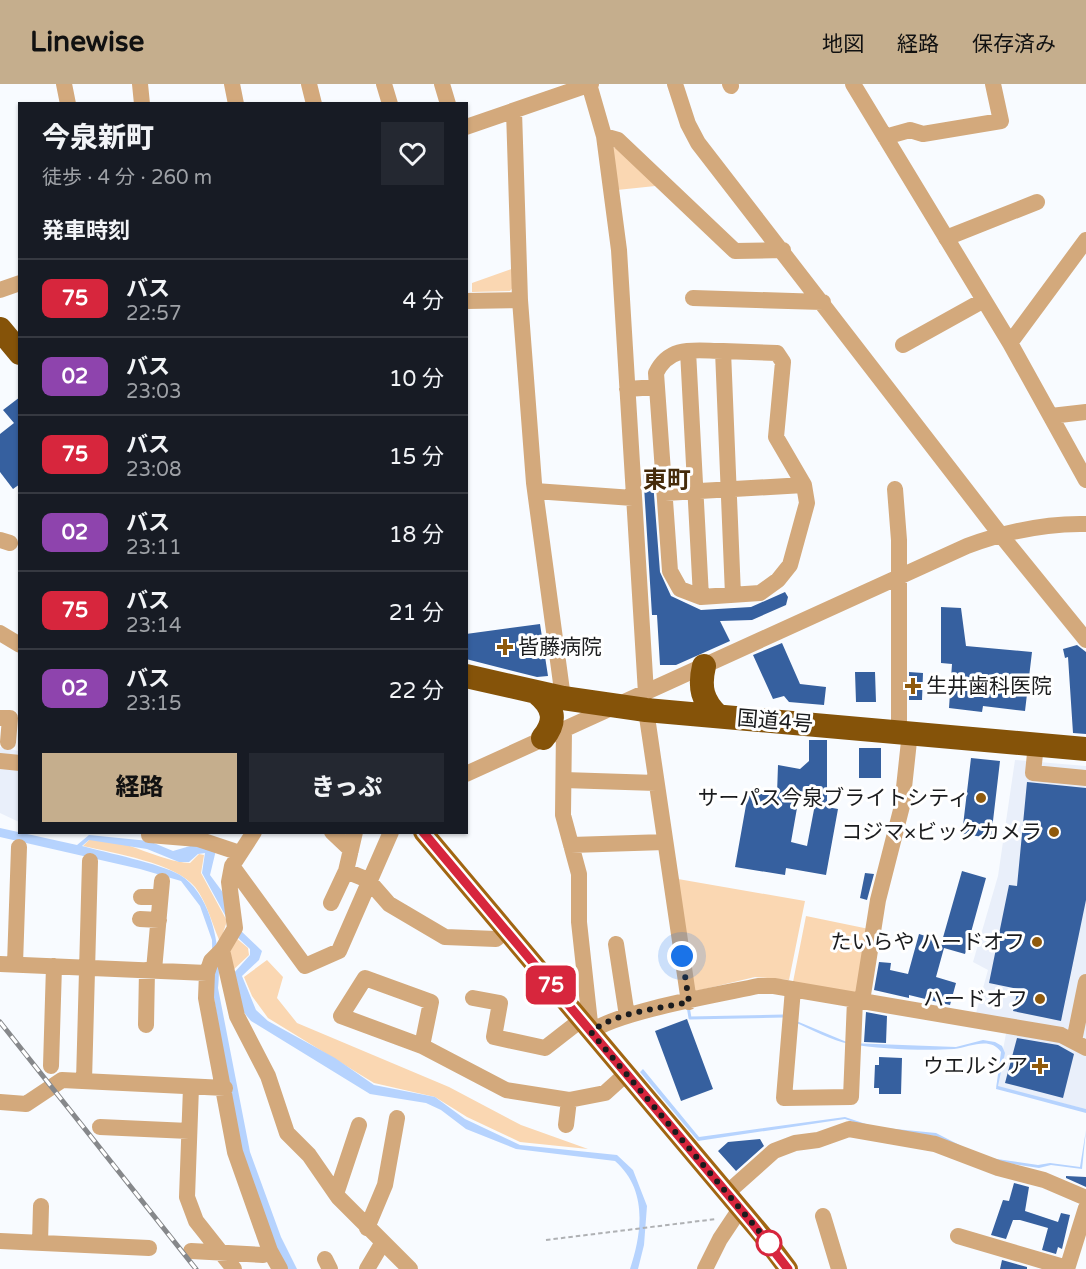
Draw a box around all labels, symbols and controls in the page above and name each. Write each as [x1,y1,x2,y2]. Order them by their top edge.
text: Linewise [30,25,144,59]
text: 地図 [822,32,864,57]
text: 経路 [897,32,939,57]
text: 保存済み [972,32,1056,57]
text: 今泉新町 [42,121,154,155]
button: heart [381,122,444,185]
text: 徒歩 · 4 分 · 260 m [42,166,212,190]
text: 発車時刻 [42,218,130,244]
text: バス [126,276,170,302]
text: 75 [62,286,88,311]
text: 4 分 [402,288,444,314]
text: 22:57 [126,302,181,326]
text: バス [126,354,170,380]
text: 02 [62,364,88,389]
text: 10 分 [389,366,444,392]
text: 23:03 [126,380,181,404]
text: バス [126,432,170,458]
text: 75 [62,442,88,467]
text: 15 分 [389,444,444,470]
text: 23:08 [126,458,181,482]
district label: 東町 [643,466,691,495]
text: バス [126,510,170,536]
text: 02 [62,520,88,545]
text: 18 分 [389,522,444,548]
text: 23:11 [126,536,181,560]
text: バス [126,588,170,614]
text: 75 [62,598,88,623]
text: 21 分 [389,600,444,626]
text: 23:14 [126,614,181,638]
place label: 皆藤病院 [518,635,602,660]
marker: 皆藤病院 [496,638,514,656]
text: バス [126,666,170,692]
place label: 生井歯科医院 [926,674,1052,699]
text: 02 [62,676,88,701]
marker: 生井歯科医院 [904,677,922,695]
text: 22 分 [389,678,444,704]
text: 23:15 [126,692,181,716]
street label: 国道4号 [736,706,814,737]
button: 経路 [42,753,237,822]
button: きっぷ [249,753,444,822]
place label: サーパス今泉ブライトシティ [697,786,969,811]
marker: サーパス今泉ブライトシティ [974,791,988,805]
place label: コジマ×ビックカメラ [841,820,1042,845]
marker: コジマ×ビックカメラ [1047,825,1061,839]
place label: たいらや ハードオフ [831,930,1025,955]
marker: たいらや ハードオフ [1030,935,1044,949]
your location [667,941,697,971]
line badge: 75 [524,966,578,1004]
text: 75 [538,973,564,998]
place label: ハードオフ [923,987,1028,1012]
marker: ハードオフ [1033,992,1047,1006]
place label: ウエルシア [923,1054,1028,1079]
marker: ウエルシア [1033,1059,1047,1073]
unlabelled marker [756,1230,782,1256]

